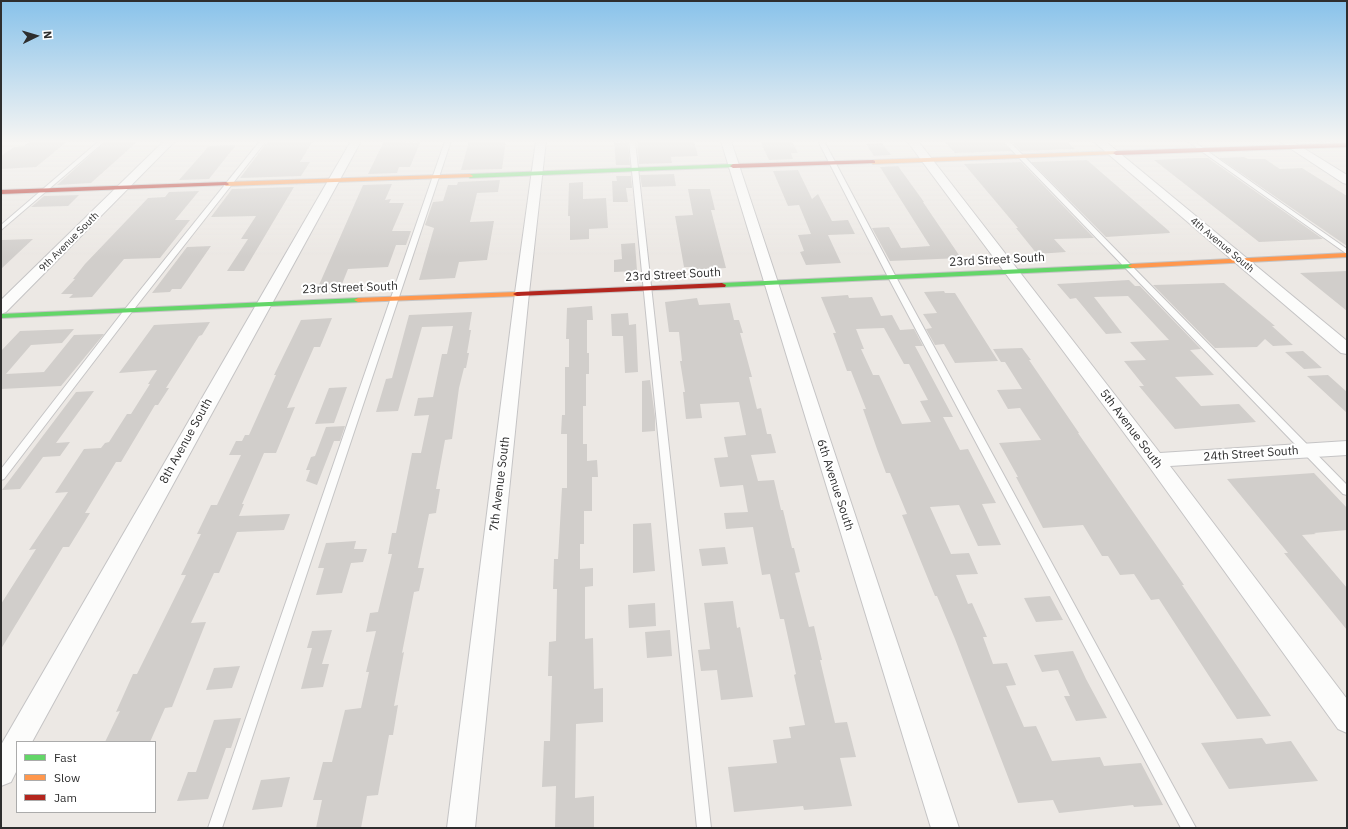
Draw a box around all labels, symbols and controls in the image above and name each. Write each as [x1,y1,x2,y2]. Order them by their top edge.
north arrow [16,16,56,56]
text: N [41,30,55,40]
street label: 9th Avenue South [37,210,101,274]
street label: 4th Avenue South [1188,215,1256,275]
street label: 23rd Street South [949,250,1045,270]
street label: 23rd Street South [625,265,721,285]
street label: 23rd Street South [302,279,398,297]
street label: 5th Avenue South [1097,387,1165,471]
street label: 8th Avenue South [157,396,215,486]
street label: 7th Avenue South [487,436,513,532]
street label: 6th Avenue South [813,437,857,533]
street label: 24th Street South [1203,443,1299,465]
legend [16,741,156,813]
text: Fast [54,750,77,765]
text: Slow [54,770,80,785]
text: Jam [54,790,77,805]

